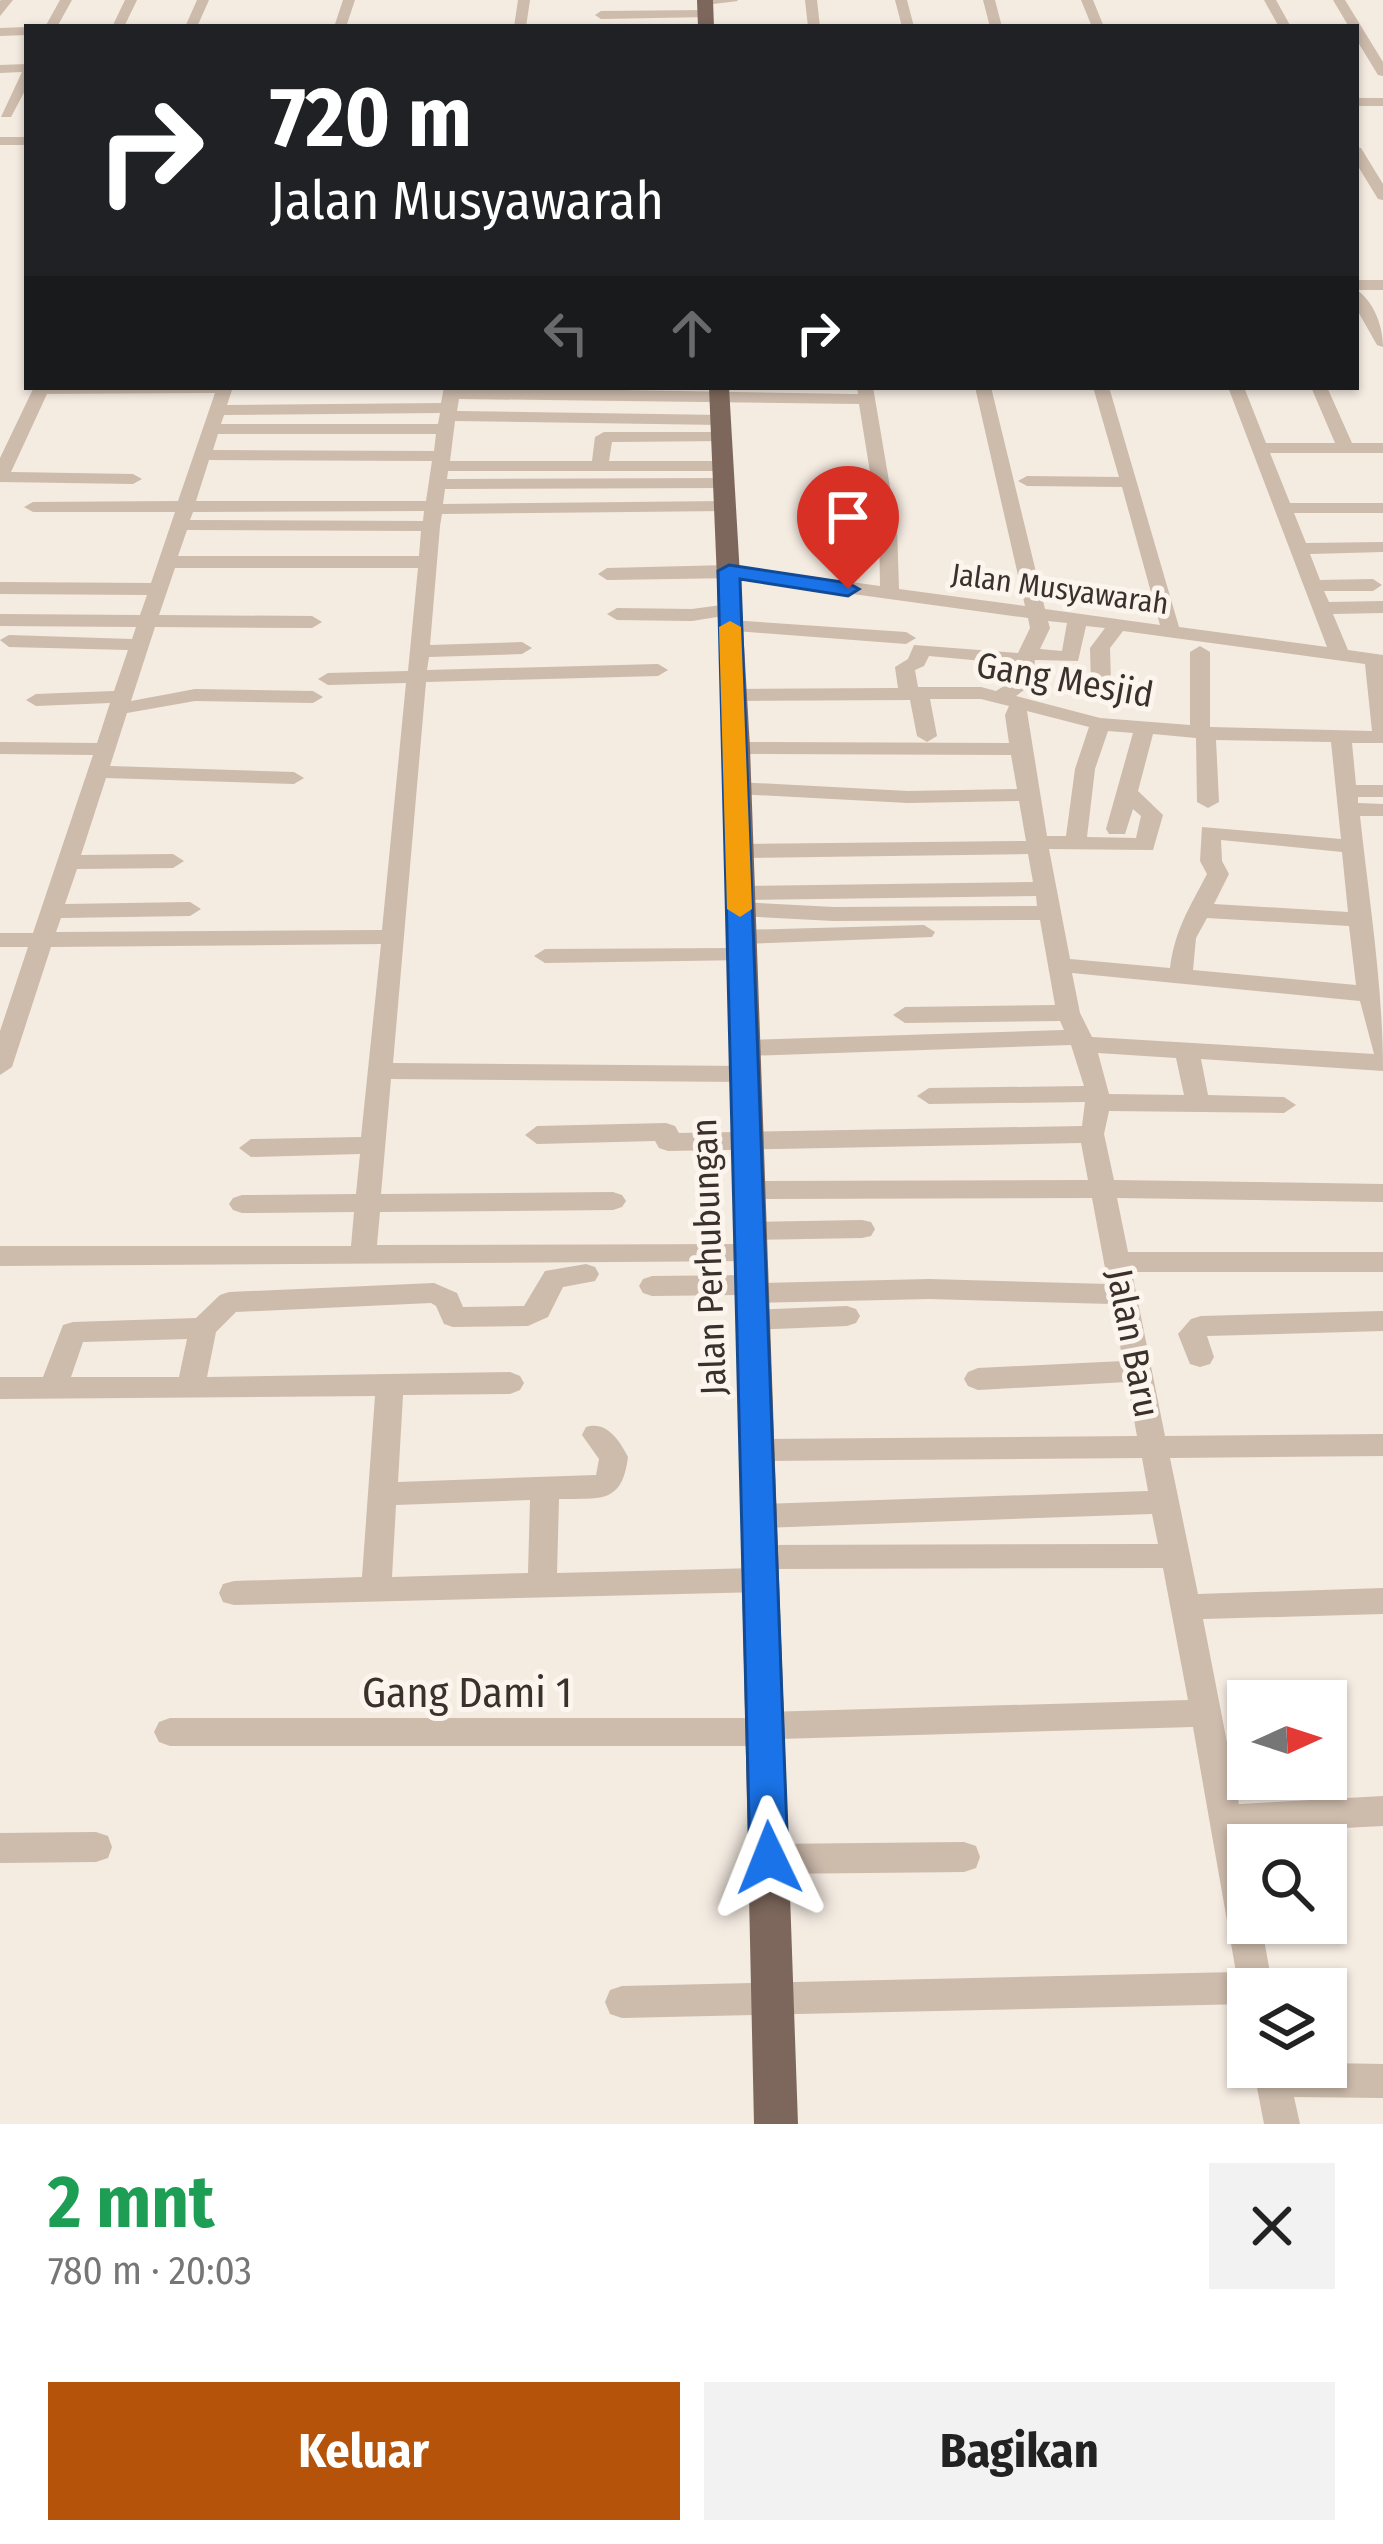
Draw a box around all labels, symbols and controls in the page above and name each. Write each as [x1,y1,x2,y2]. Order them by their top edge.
text: 720 m [270,67,472,168]
icon: right [72,72,228,228]
text: Jalan Musyawarah [270,169,664,233]
icon: left [533,300,599,366]
icon: ahead [659,300,725,366]
icon: right [785,300,851,366]
pin [797,466,899,589]
icon: arrive [815,484,881,550]
street label: Jalan Musyawarah [949,556,1171,622]
street label: Gang Mesjid [973,643,1157,717]
street label: Jalan Perhubungan [682,1118,736,1396]
street label: Jalan Baru [1097,1265,1169,1421]
street label: Gang Dami 1 [362,1668,572,1718]
north arrow [1227,1680,1347,1800]
map controls [1227,1680,1347,2088]
position arrow [706,1795,832,1921]
button: search [1227,1824,1347,1944]
button: layers [1227,1968,1347,2088]
text: 2 mnt [48,2160,214,2246]
button: close [1209,2163,1335,2289]
text: 780 m · 20:03 [48,2248,252,2294]
button: Keluar [48,2382,680,2520]
button: Bagikan [704,2382,1335,2520]

